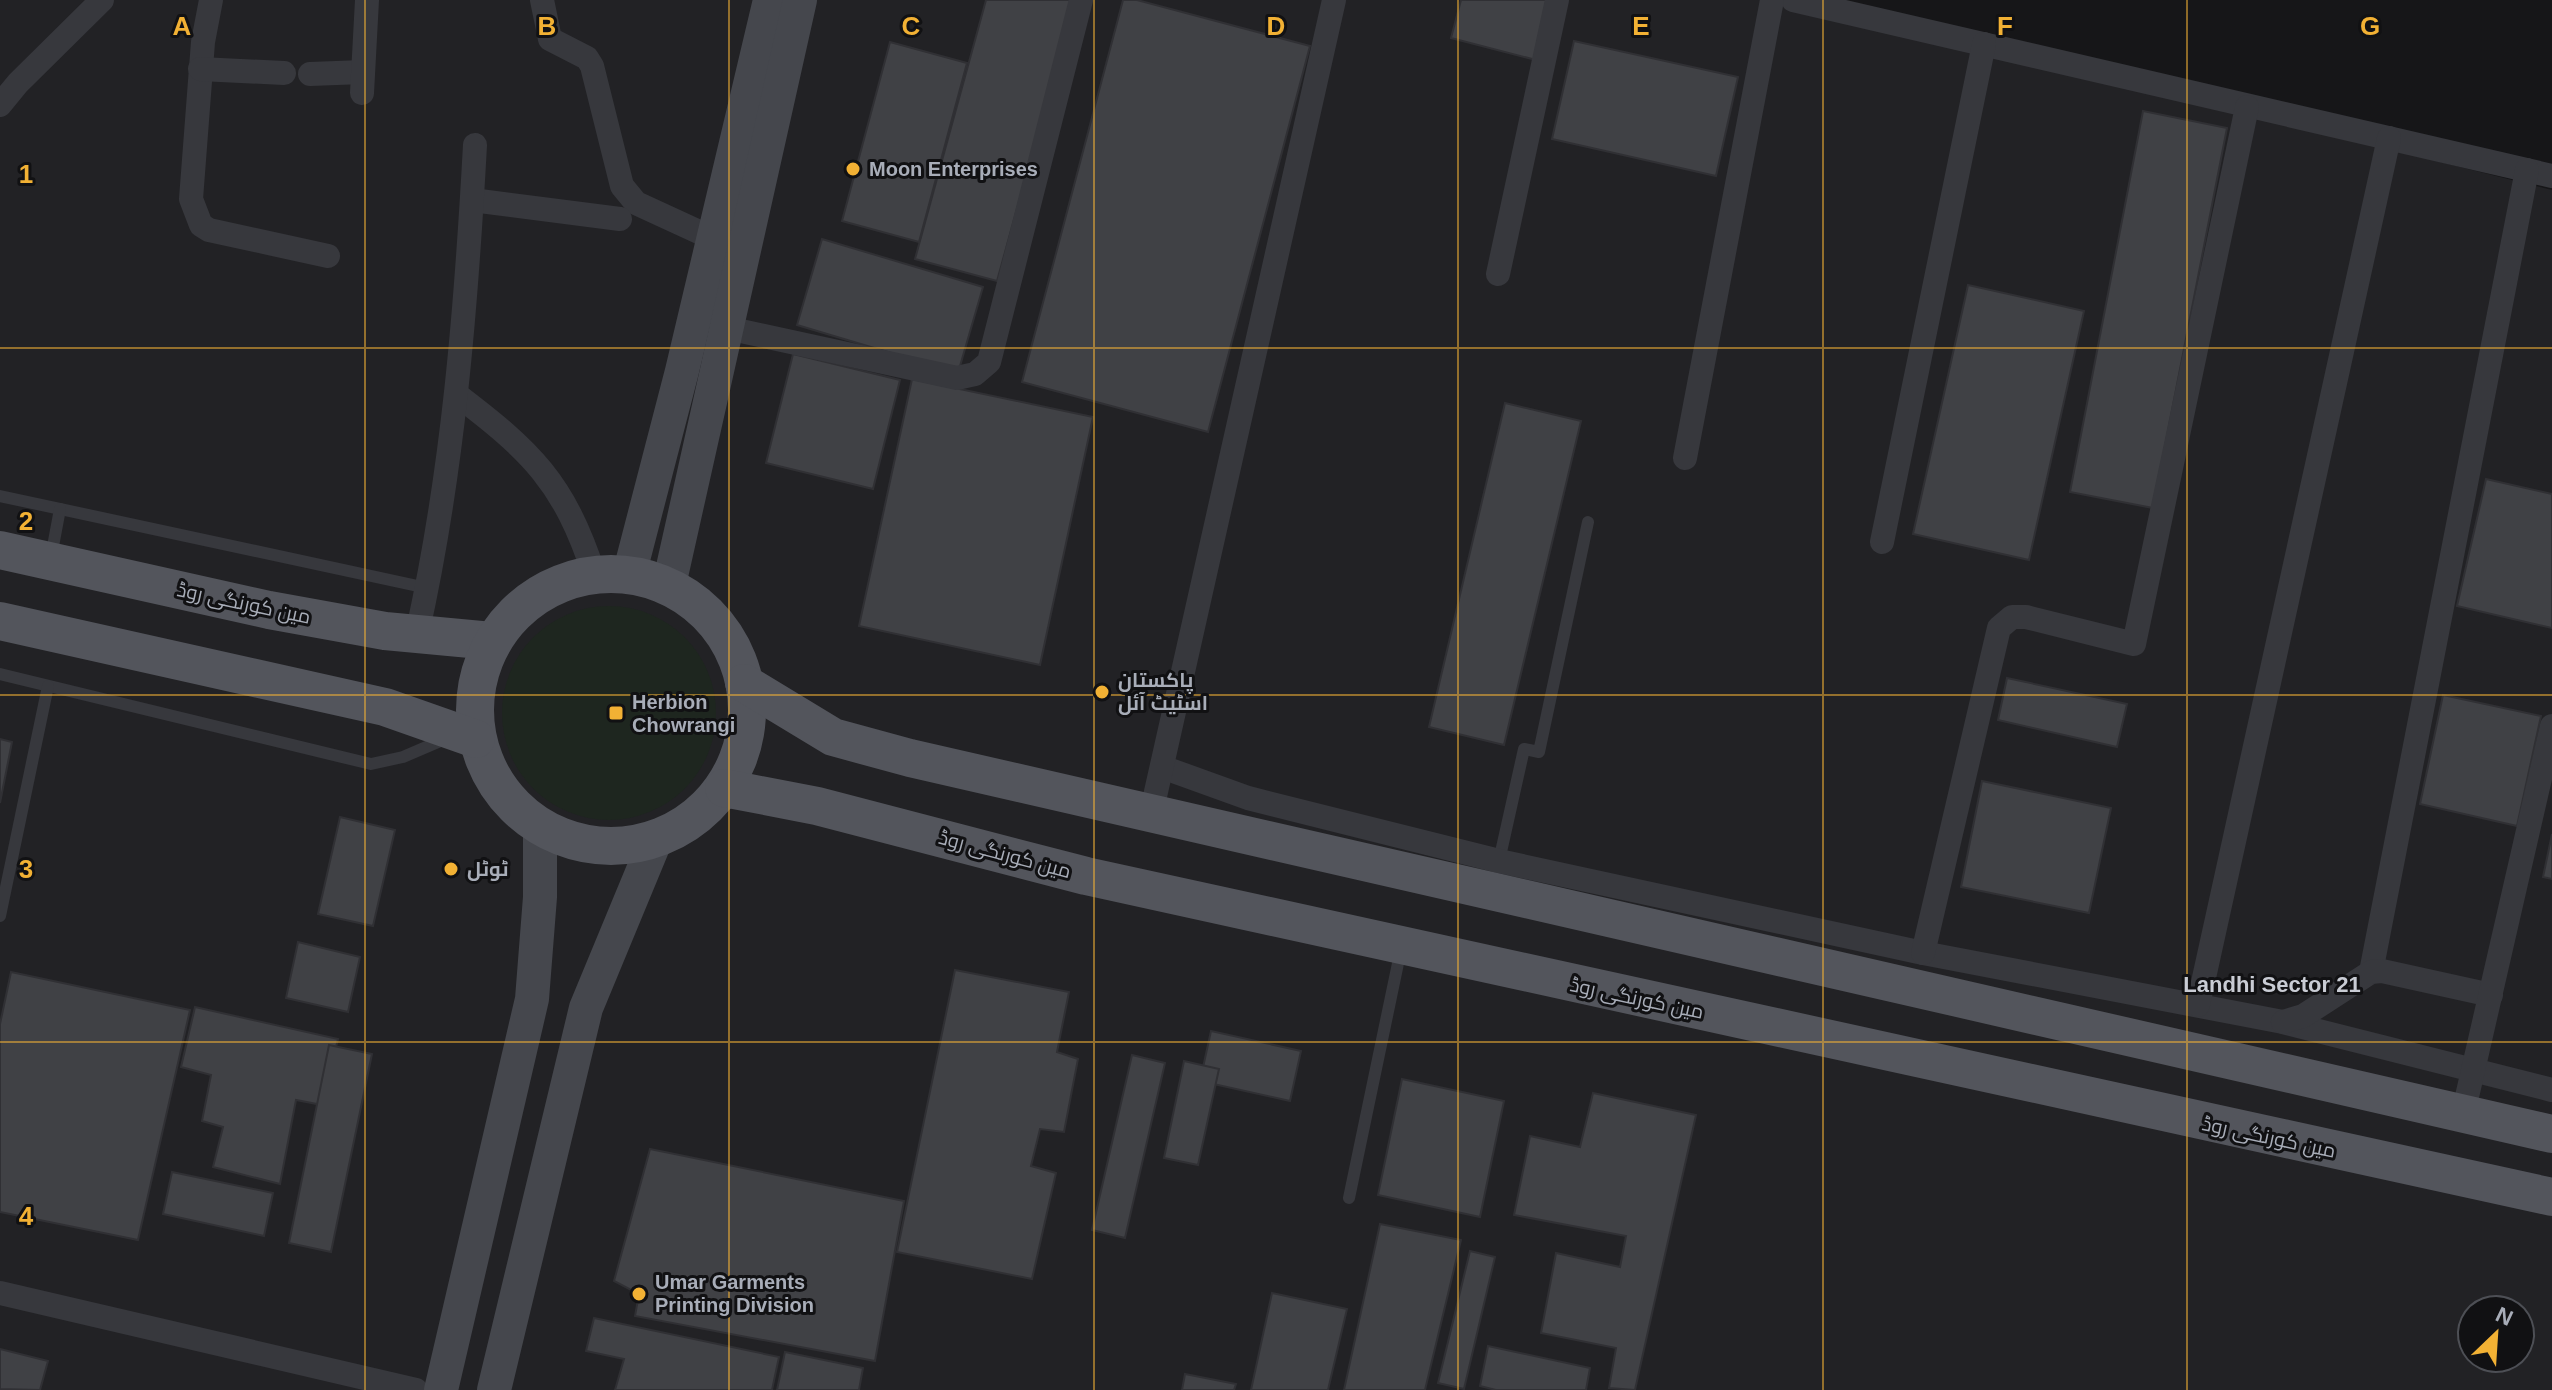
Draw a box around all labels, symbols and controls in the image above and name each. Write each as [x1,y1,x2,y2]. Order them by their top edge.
text: A [173,11,192,41]
text: B [538,11,556,41]
text: C [902,11,921,41]
text: D [1267,11,1285,41]
text: E [1632,11,1650,41]
text: F [1997,11,2013,41]
text: G [2360,11,2380,41]
place label: Moon Enterprises [869,158,1038,180]
text: 1 [19,159,33,189]
marker: Moon Enterprises [844,160,862,178]
text: 2 [19,506,33,536]
street label: مین کورنگی روڈ [175,578,313,630]
place label: پاکستان اسٹیٹ آئل [1118,669,1208,715]
marker: پاکستان اسٹیٹ آئل [1093,683,1111,701]
place label: Herbion Chowrangi [632,691,735,736]
marker: Herbion Chowrangi [607,704,625,722]
street label: مین کورنگی روڈ [936,826,1074,884]
text: 3 [19,854,33,884]
place label: ٹوٹل [467,858,509,881]
marker: ٹوٹل [442,860,460,878]
district label: Landhi Sector 21 [2183,972,2361,997]
street label: مین کورنگی روڈ [1568,973,1706,1025]
street label: مین کورنگی روڈ [2200,1112,2338,1164]
text: 4 [19,1201,34,1231]
place label: Umar Garments Printing Division [655,1271,814,1316]
marker: Umar Garments Printing Division [630,1285,648,1303]
north arrow [2456,1294,2536,1374]
text: N [2492,1302,2517,1331]

